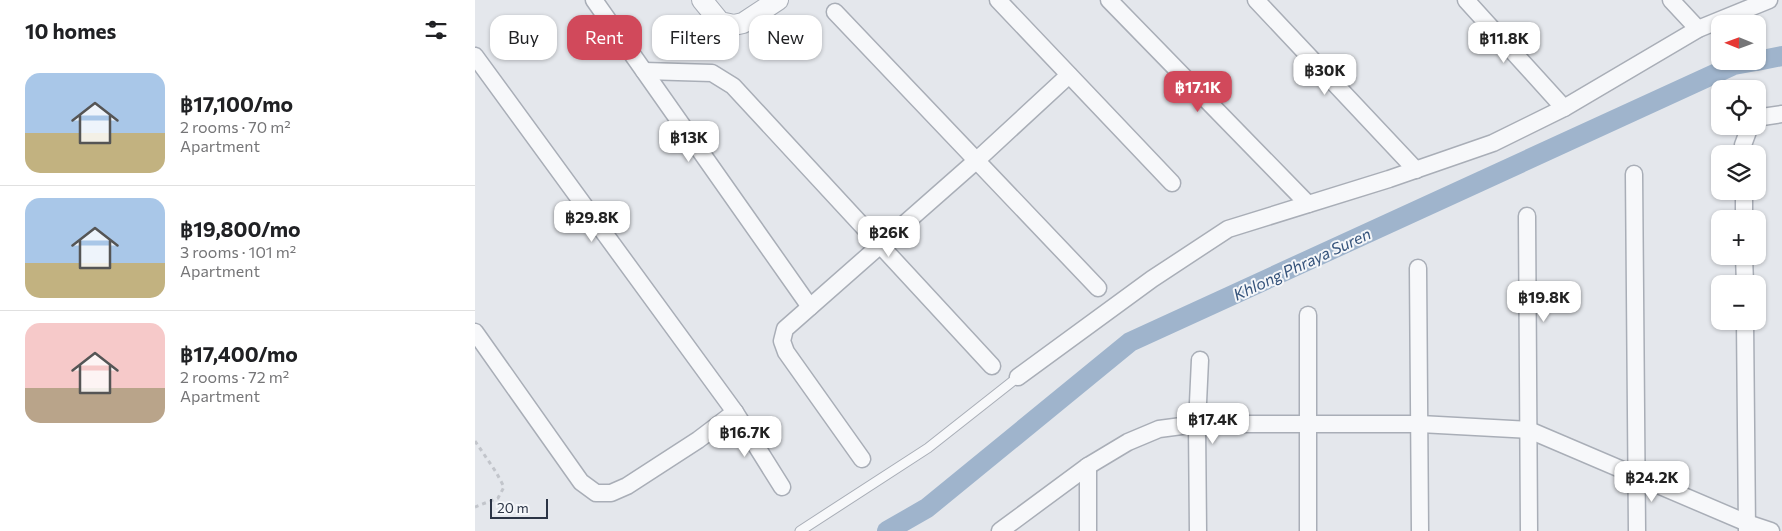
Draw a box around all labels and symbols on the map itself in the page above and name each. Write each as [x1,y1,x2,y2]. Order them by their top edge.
north arrow [1711,15,1766,70]
pin: ฿11.8K [1463,22,1545,64]
pin: ฿30K [1295,54,1355,96]
pin: ฿17.1K [1157,70,1239,113]
pin: ฿13K [659,120,719,163]
pin: ฿29.8K [551,200,633,243]
pin: ฿26K [859,216,919,258]
water label: Khlong Phraya Suren [1230,223,1374,304]
pin: ฿19.8K [1503,280,1585,323]
pin: ฿17.4K [1172,402,1254,445]
pin: ฿16.7K [704,416,786,458]
pin: ฿24.2K [1611,460,1693,503]
scale bar [490,496,547,519]

